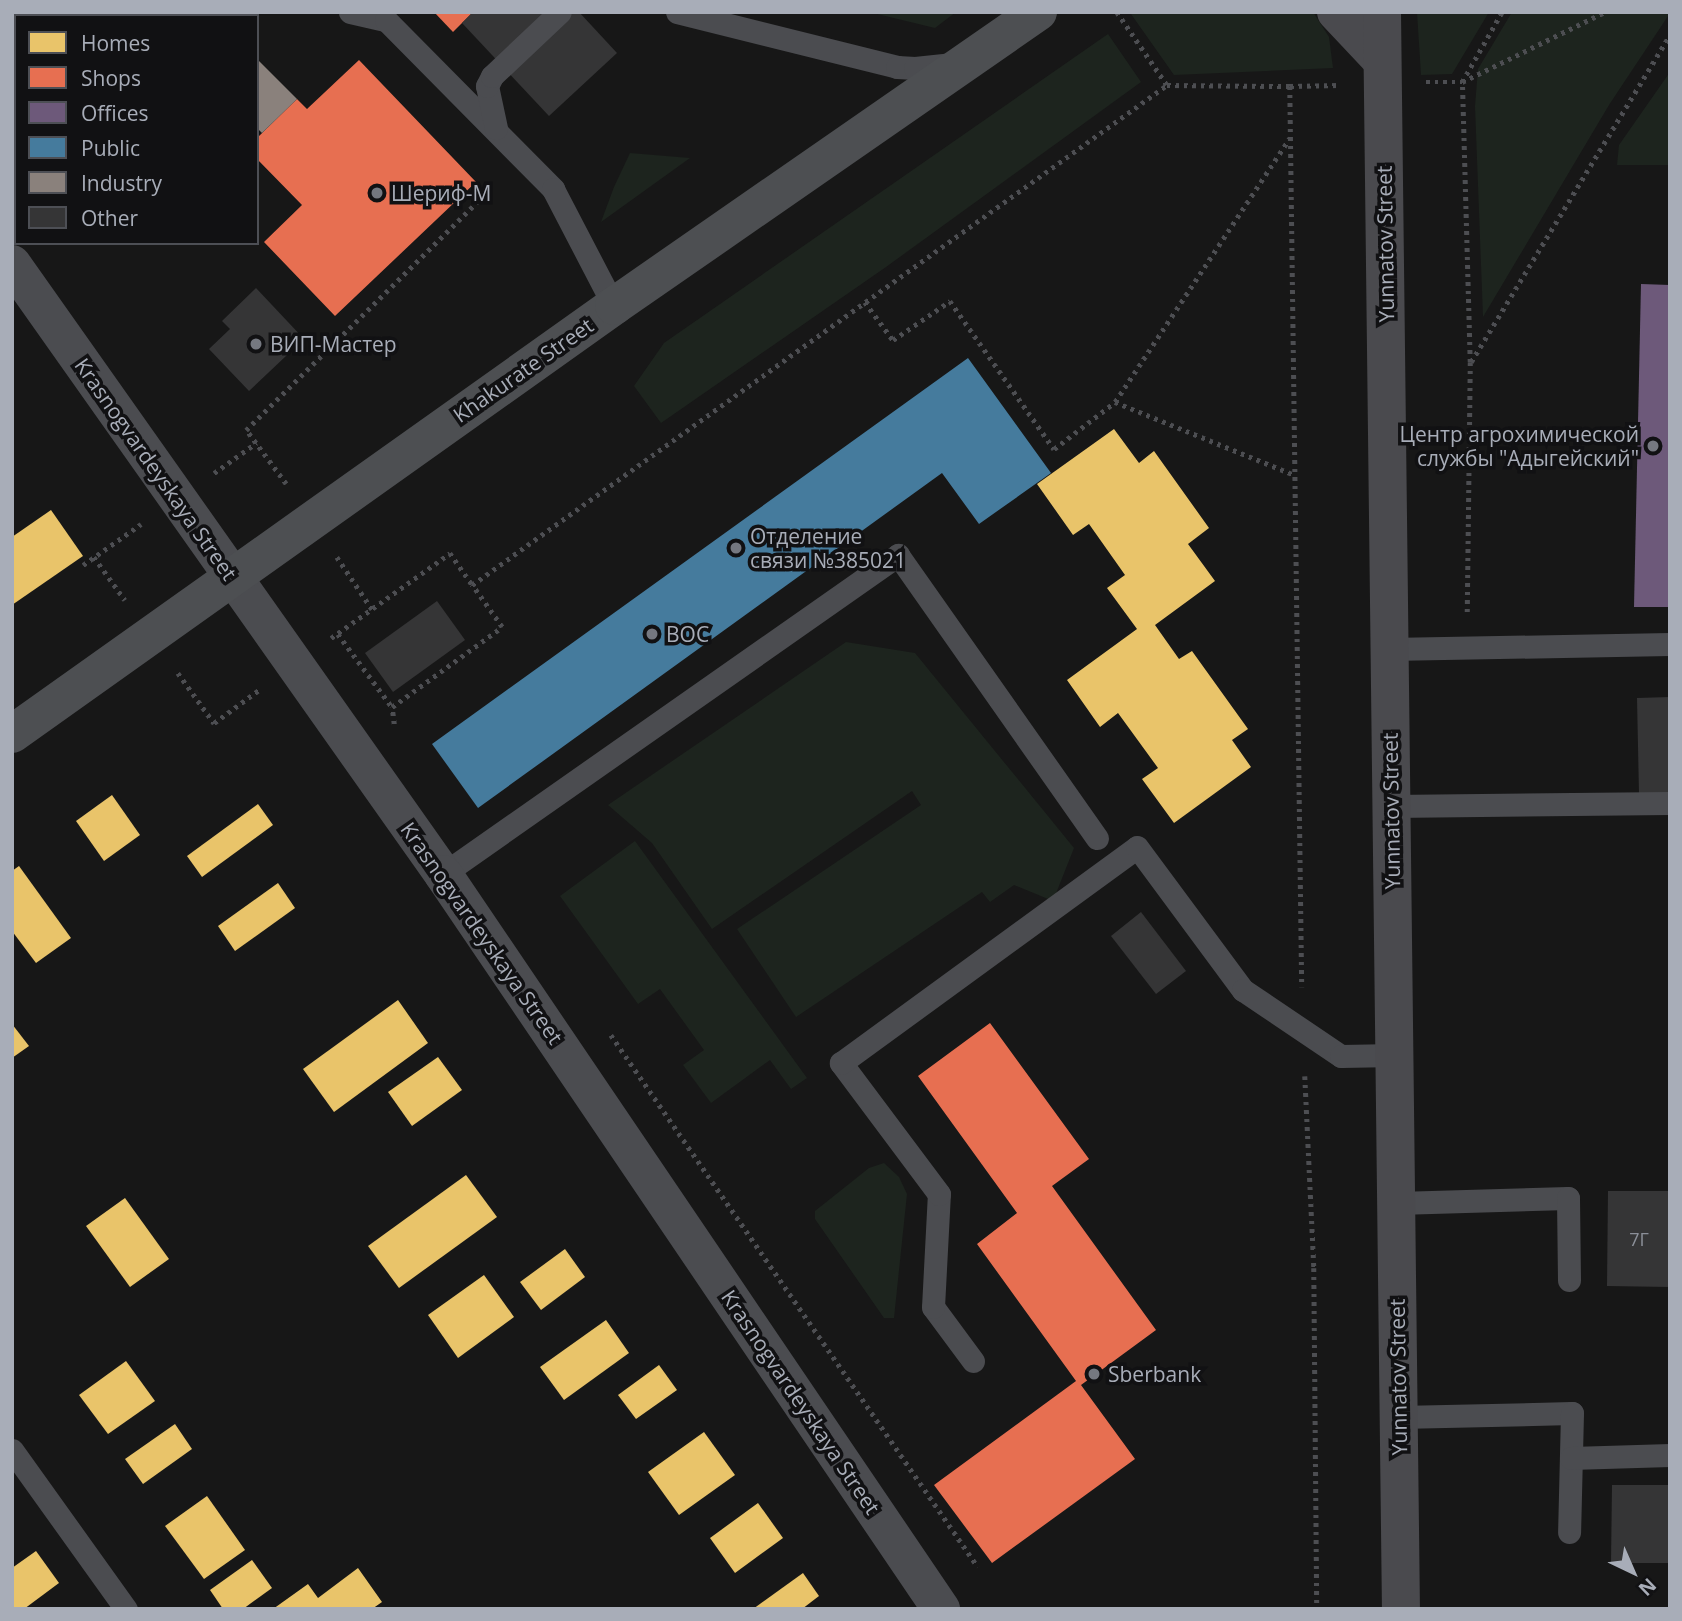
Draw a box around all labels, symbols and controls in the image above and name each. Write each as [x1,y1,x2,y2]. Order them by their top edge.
legend [14,14,259,245]
text: Homes [81,29,150,57]
text: Shops [81,64,141,92]
text: Offices [81,99,149,127]
text: Public [81,134,140,162]
street label: Yunnatov Street [1371,165,1399,323]
text: Industry [81,169,162,197]
place label: Шериф-М [391,180,491,206]
marker: Шериф-М [369,185,385,201]
text: Other [81,204,138,232]
street label: Khakurate Street [448,312,598,428]
place label: ВИП-Мастер [270,331,397,357]
marker: ВИП-Мастер [248,336,264,352]
street label: Krasnogvardeyskaya Street [70,353,242,585]
place label: Центр агрохимической службы "Адыгейский" [1400,421,1639,471]
marker: Центр агрохимической службы "Адыгейский" [1645,438,1661,454]
place label: Отделение связи №385021 [750,523,906,573]
marker: Отделение связи №385021 [728,540,744,556]
place label: ВОС [666,621,709,647]
marker: ВОС [644,626,660,642]
street label: Yunnatov Street [1377,732,1405,890]
street label: Krasnogvardeyskaya Street [396,817,568,1049]
house number: 7Г [1629,1228,1649,1250]
street label: Krasnogvardeyskaya Street [716,1285,886,1519]
street label: Yunnatov Street [1384,1298,1412,1456]
place label: Sberbank [1108,1361,1201,1387]
marker: Sberbank [1086,1366,1102,1382]
north arrow [1598,1537,1668,1607]
text: N [1633,1572,1662,1602]

